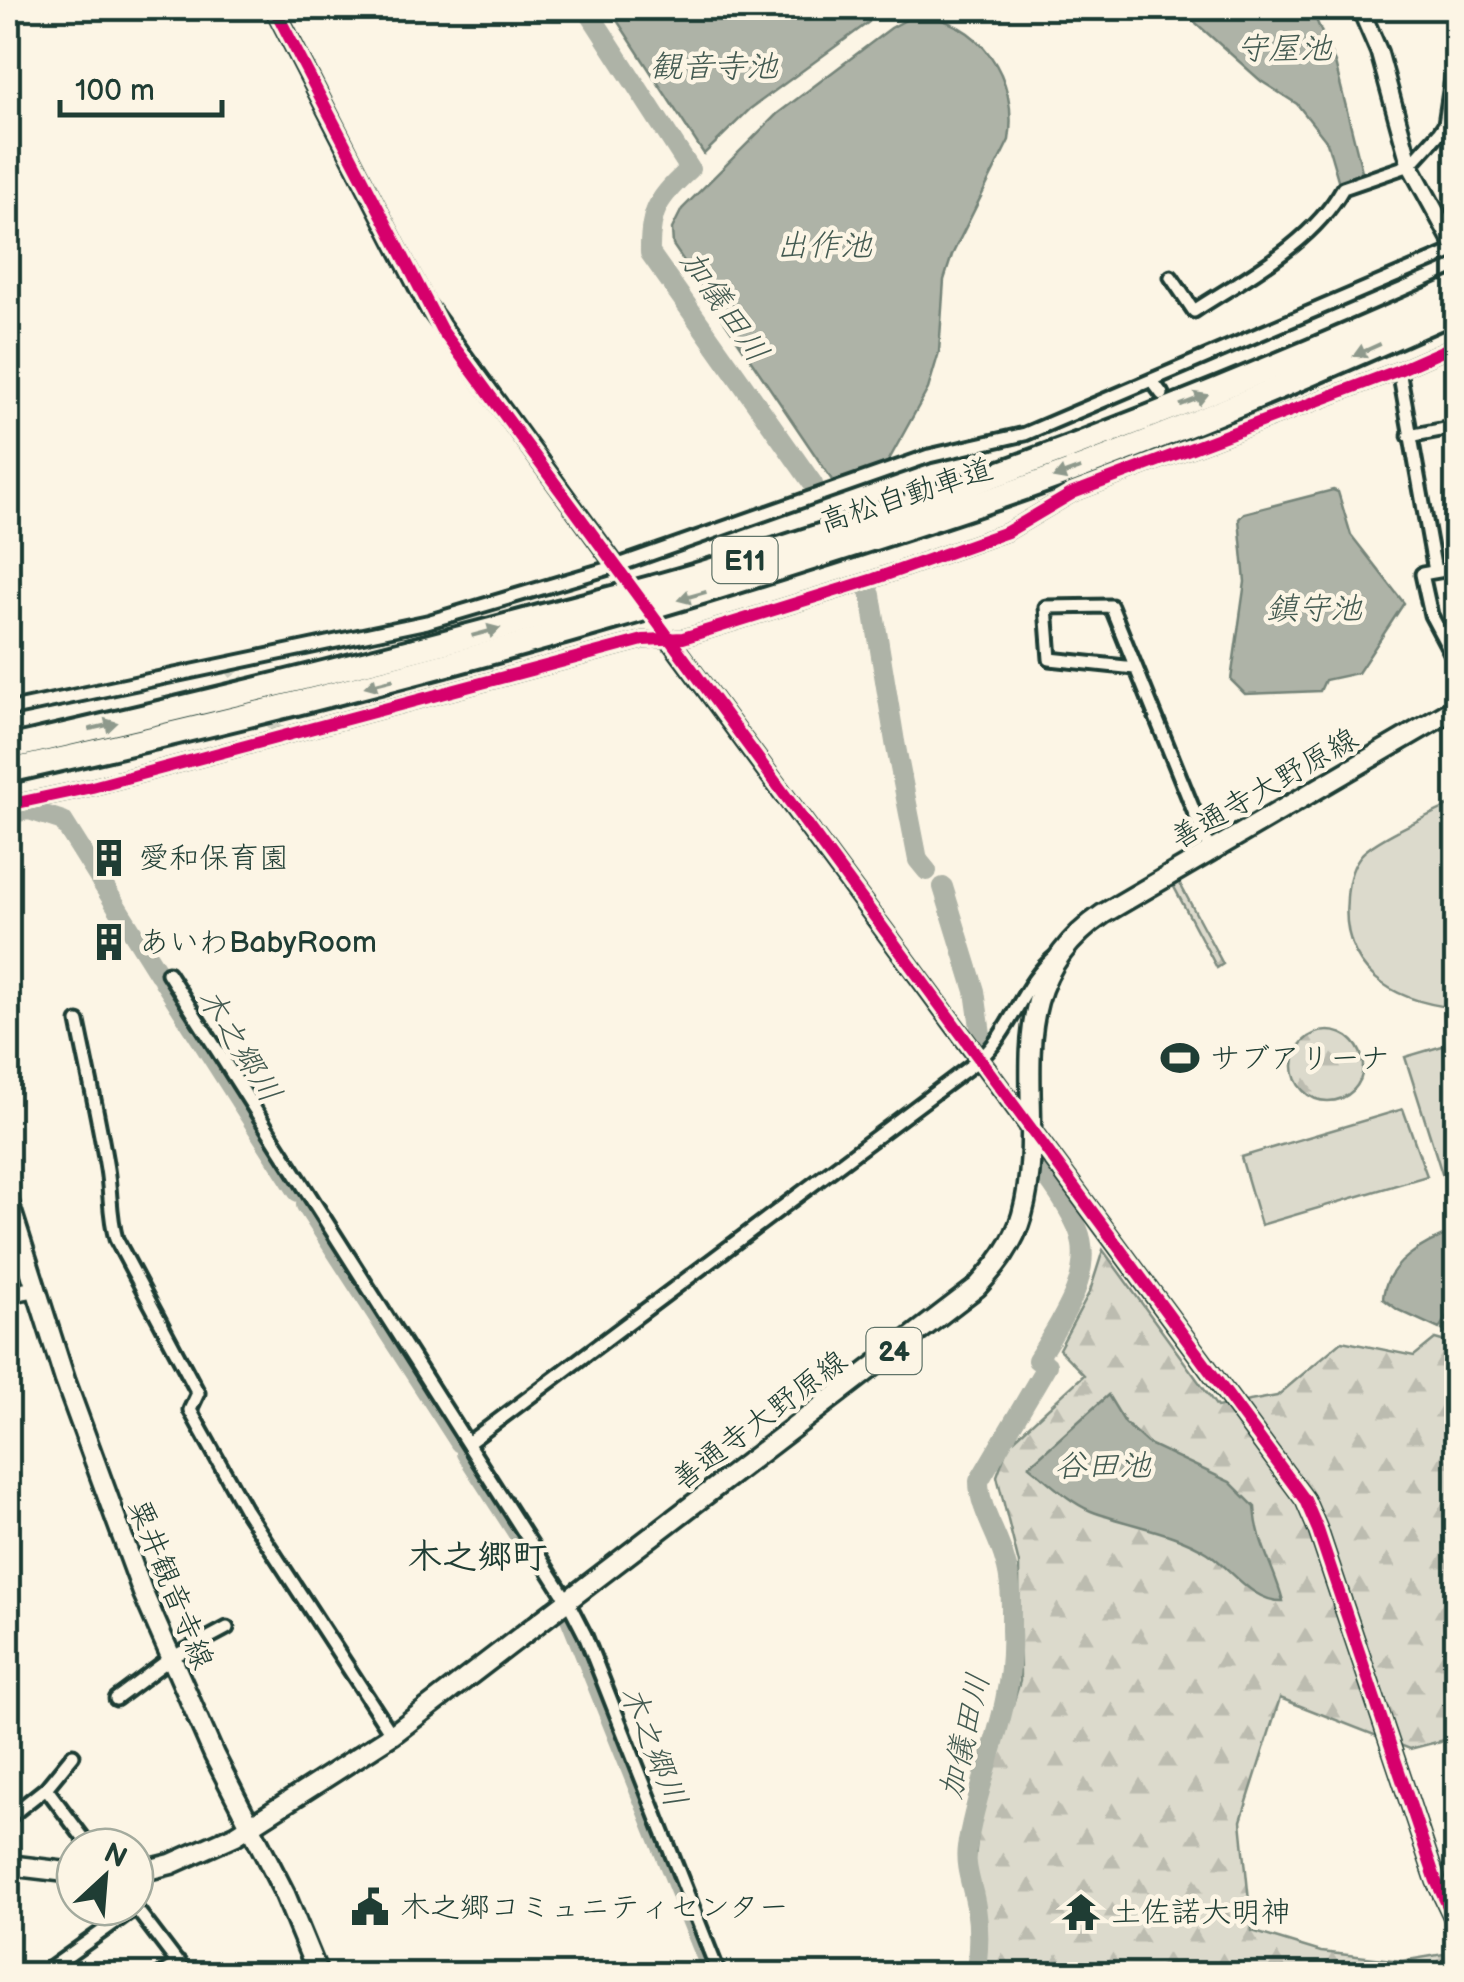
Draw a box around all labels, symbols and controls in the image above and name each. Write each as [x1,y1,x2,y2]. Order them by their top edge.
water label: 守屋池 [1236,30,1333,69]
water label: 観音寺池 [650,48,779,87]
scale bar [60,55,222,117]
text: 100 m [75,73,155,109]
water label: 出作池 [776,227,873,266]
water label: 加儀田川 [671,243,776,370]
one-way arrow [1352,342,1382,358]
one-way arrow [1179,392,1209,407]
street label: 高松自動車道 [815,451,997,541]
one-way arrow [1051,466,1081,481]
road number: E11 [712,537,778,583]
one-way arrow [676,589,706,604]
water label: 鎮守池 [1266,590,1363,629]
one-way arrow [471,623,502,639]
one-way arrow [363,676,394,692]
one-way arrow [88,718,119,733]
street label: 善通寺大野原線 [1165,721,1364,857]
building icon: 愛和保育園 [88,837,130,879]
place label: 愛和保育園 [139,841,289,877]
building icon: あいわBabyRoom [88,921,130,963]
place label: あいわBabyRoom [139,925,377,961]
water label: 木之郷川 [188,981,289,1110]
sports icon: サブアリーナ [1159,1037,1201,1079]
place label: サブアリーナ [1210,1041,1390,1077]
road number: 24 [866,1328,922,1374]
street label: 善通寺大野原線 [665,1343,854,1498]
water label: 谷田池 [1055,1447,1152,1486]
street label: 粟井観音寺線 [120,1494,220,1675]
district label: 木之郷町 [407,1536,547,1579]
water label: 加儀田川 [932,1670,999,1803]
water label: 木之郷川 [611,1680,695,1813]
north arrow [55,1827,155,1927]
text: N [99,1836,132,1875]
public building icon: 木之郷コミュニティセンター [349,1886,391,1928]
place label: 木之郷コミュニティセンター [400,1890,789,1926]
temple icon: 土佐諾大明神 [1060,1891,1102,1933]
place label: 土佐諾大明神 [1111,1895,1291,1931]

